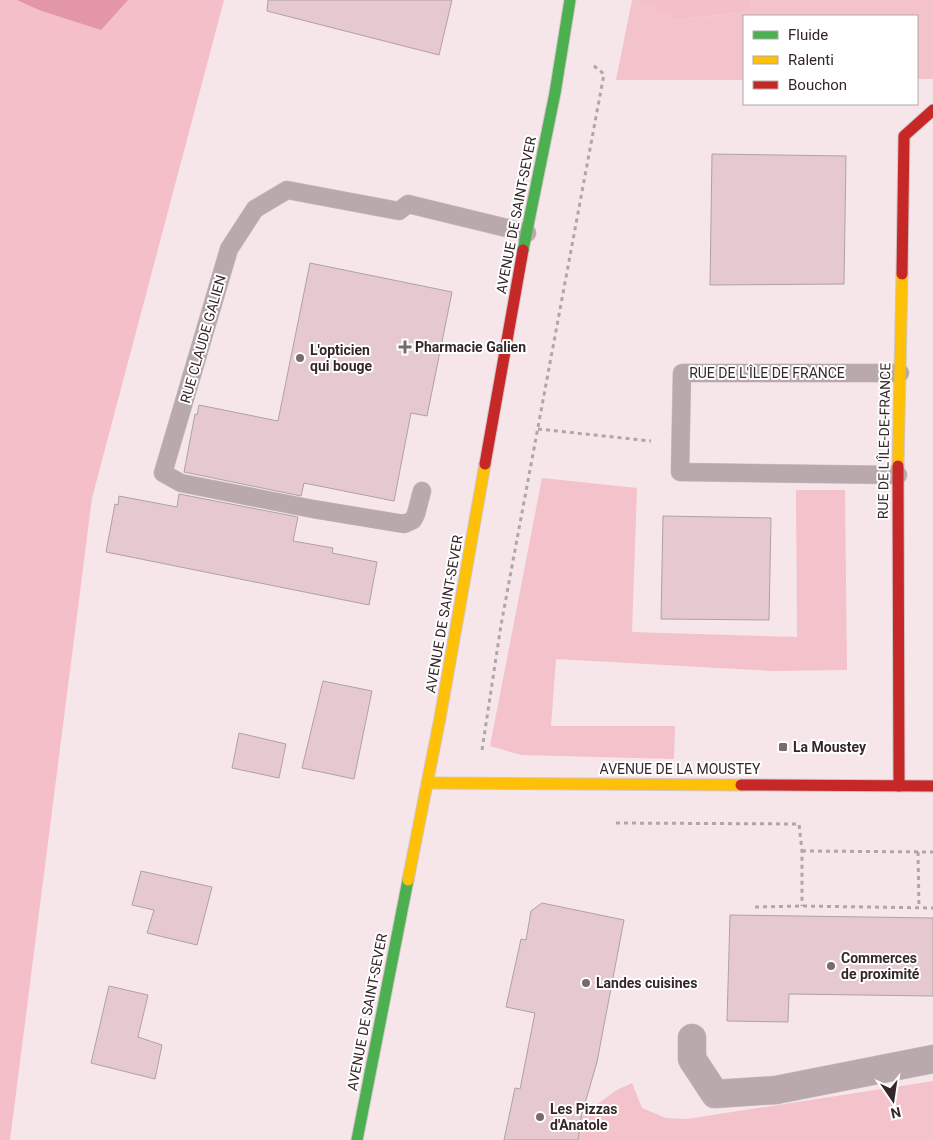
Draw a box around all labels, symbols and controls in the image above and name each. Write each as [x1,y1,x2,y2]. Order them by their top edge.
legend [743,15,918,105]
text: Fluide [788,26,828,44]
text: Ralenti [788,51,834,69]
text: Bouchon [788,76,847,94]
street label: AVENUE DE SAINT-SEVER [493,135,539,295]
street label: RUE CLAUDE GALIEN [177,273,229,405]
place label: Pharmacie Galien [415,339,526,355]
marker: Pharmacie Galien [399,341,411,353]
place label: L'opticien qui bouge [310,342,373,374]
marker: L'opticien qui bouge [294,352,306,364]
street label: RUE DE L'ÎLE-DE-FRANCE [874,363,893,519]
street label: RUE DE L'ÎLE DE FRANCE [689,364,845,381]
street label: AVENUE DE SAINT-SEVER [422,533,466,694]
place label: La Moustey [793,739,867,755]
marker: La Moustey [777,741,789,753]
street label: AVENUE DE LA MOUSTEY [600,761,761,777]
street label: AVENUE DE SAINT-SEVER [344,932,390,1092]
place label: Commerces de proximité [841,950,920,982]
marker: Commerces de proximité [825,960,837,972]
place label: Landes cuisines [596,975,697,991]
marker: Landes cuisines [580,977,592,989]
north arrow [868,1075,918,1125]
place label: Les Pizzas d'Anatole [550,1101,617,1133]
text: N [889,1104,903,1122]
marker: Les Pizzas d'Anatole [534,1111,546,1123]

